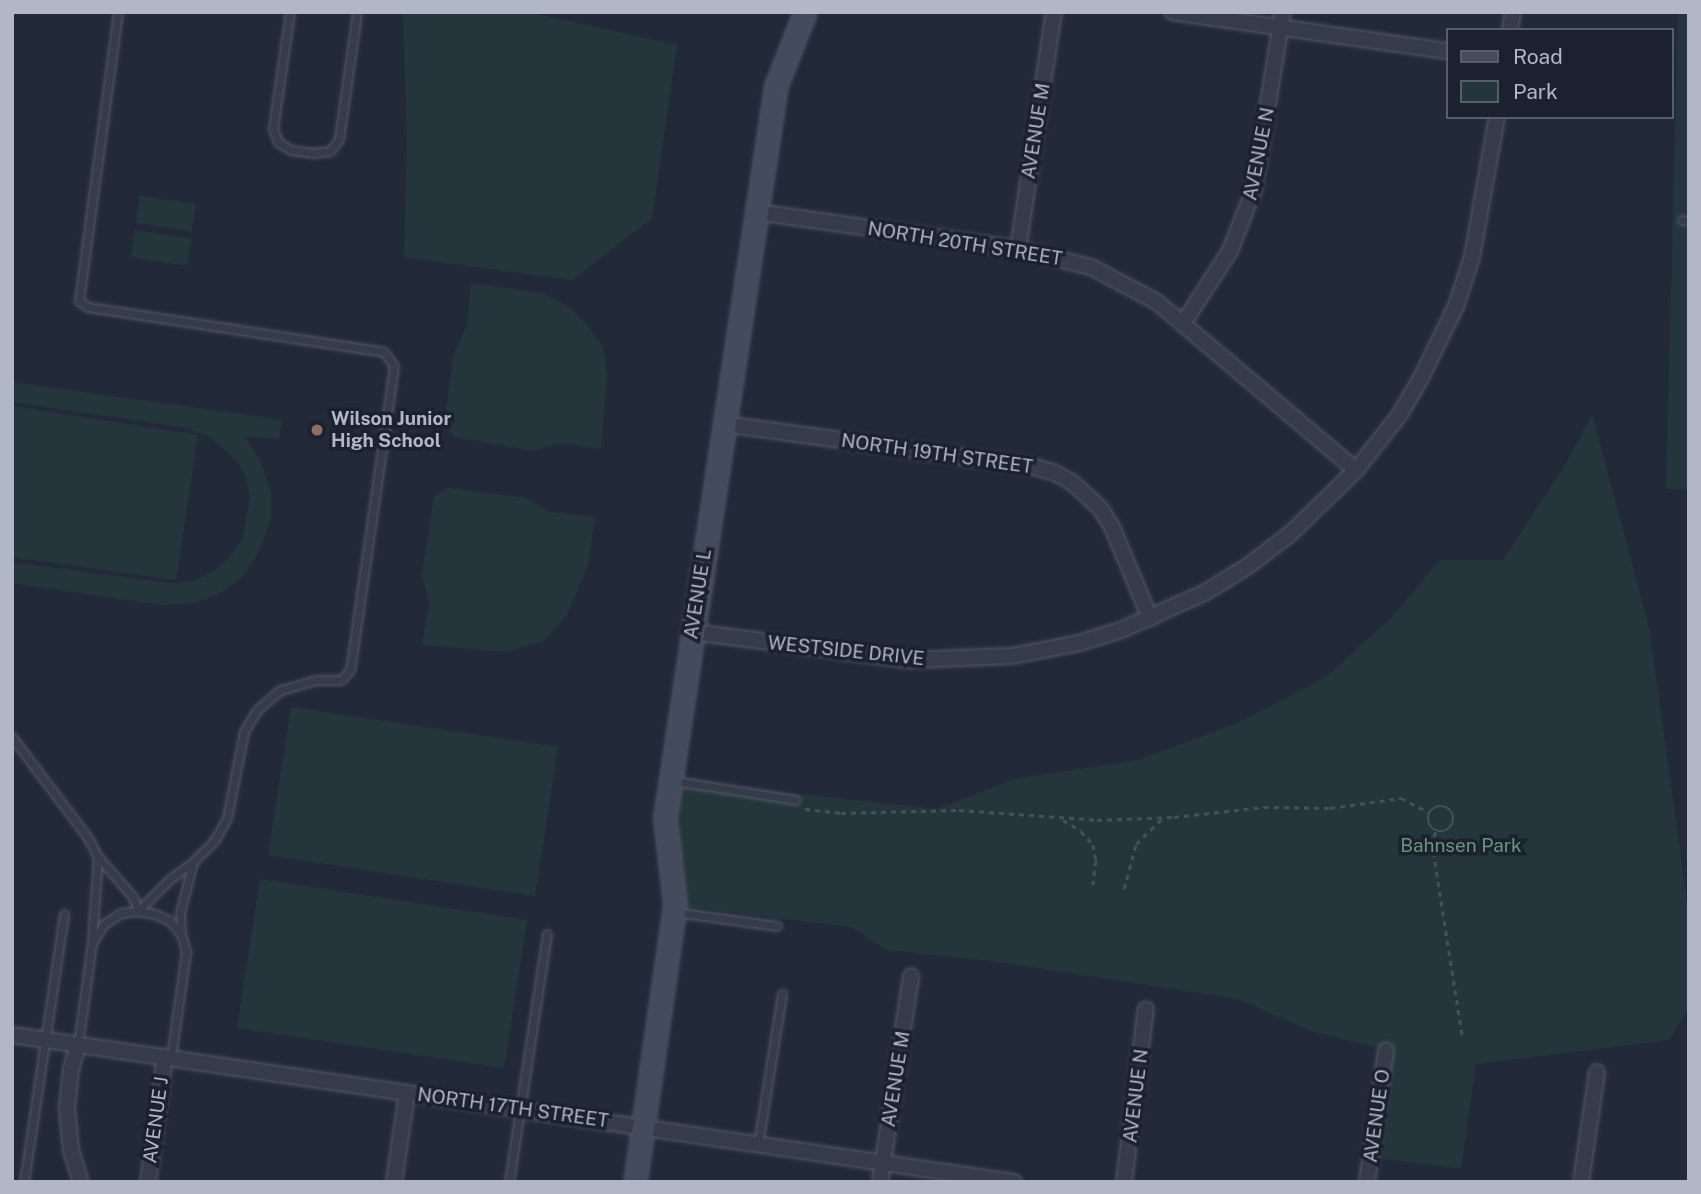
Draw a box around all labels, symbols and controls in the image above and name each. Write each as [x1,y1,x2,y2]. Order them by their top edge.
legend [1446,28,1673,119]
text: Road [1513,44,1563,69]
text: Park [1513,79,1558,104]
street label: AVENUE M [1017,81,1055,181]
street label: AVENUE N [1239,106,1279,202]
street label: NORTH 20TH STREET [866,217,1064,271]
place label: Wilson Junior High School [331,408,451,452]
marker: Wilson Junior High School [309,422,325,438]
street label: NORTH 19TH STREET [840,429,1034,479]
street label: AVENUE L [680,547,716,641]
street label: WESTSIDE DRIVE [767,631,925,671]
park label: Bahnsen Park [1400,835,1522,857]
street label: AVENUE M [877,1029,915,1129]
street label: AVENUE N [1119,1048,1153,1144]
street label: AVENUE O [1359,1068,1395,1164]
street label: AVENUE J [139,1075,173,1165]
street label: NORTH 17TH STREET [416,1083,610,1133]

